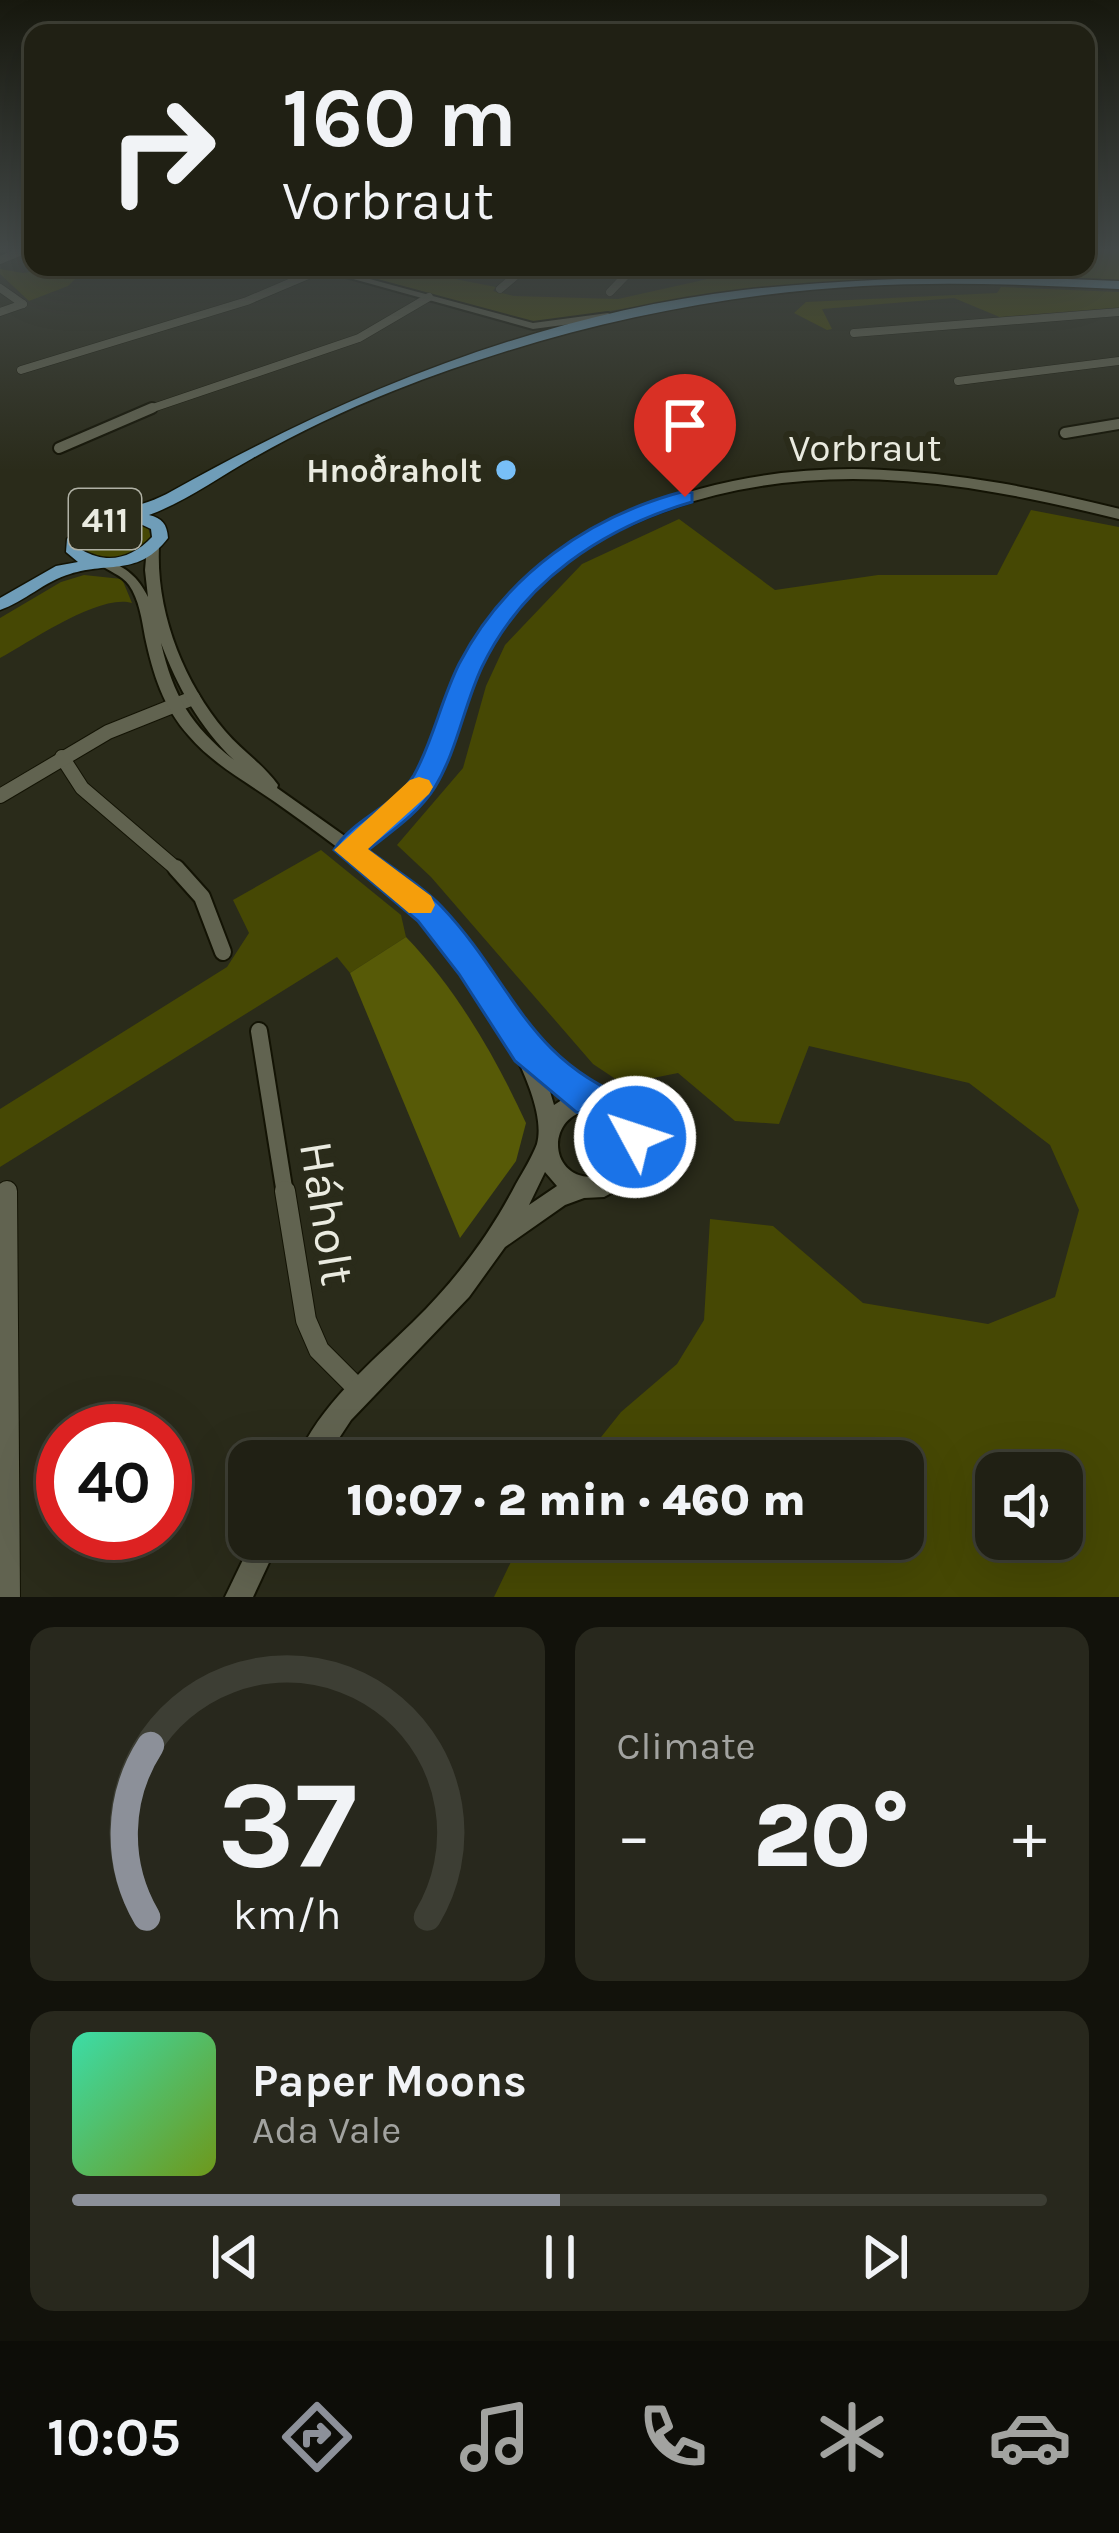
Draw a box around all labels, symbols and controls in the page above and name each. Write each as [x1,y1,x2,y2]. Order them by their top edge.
text: 160 m [282,69,517,167]
icon: right [84,72,240,228]
text: Vorbraut [282,169,494,233]
pin [634,374,736,497]
icon: arrive [652,392,718,458]
street label: Vorbraut [788,425,942,471]
place label: Hnoðraholt [306,452,482,490]
marker: Hnoðraholt [493,457,519,483]
road number: 411 [69,489,141,549]
position arrow [572,1074,698,1200]
street label: Háholt [288,1137,366,1289]
speed limit sign: 40 [36,1404,192,1560]
map controls [975,1452,1083,1560]
button: sound [975,1452,1083,1560]
text: 10:07 · 2 min · 460 m [346,1474,806,1526]
text: Climate [617,1723,756,1769]
text: 37 [217,1752,357,1897]
text: 20° [753,1783,910,1889]
text: − [617,1797,651,1875]
text: + [1012,1797,1047,1875]
text: km/h [233,1890,342,1940]
text: Paper Moons [252,2055,527,2107]
text: Ada Vale [252,2107,401,2153]
icon: previous [202,2224,268,2290]
icon: pause [527,2224,593,2290]
icon: next [852,2224,918,2290]
icon: directions [275,2395,359,2479]
icon: music [453,2395,537,2479]
icon: phone [631,2395,715,2479]
icon: climate [810,2395,894,2479]
icon: car [988,2395,1072,2479]
text: 10:05 [47,2405,181,2469]

